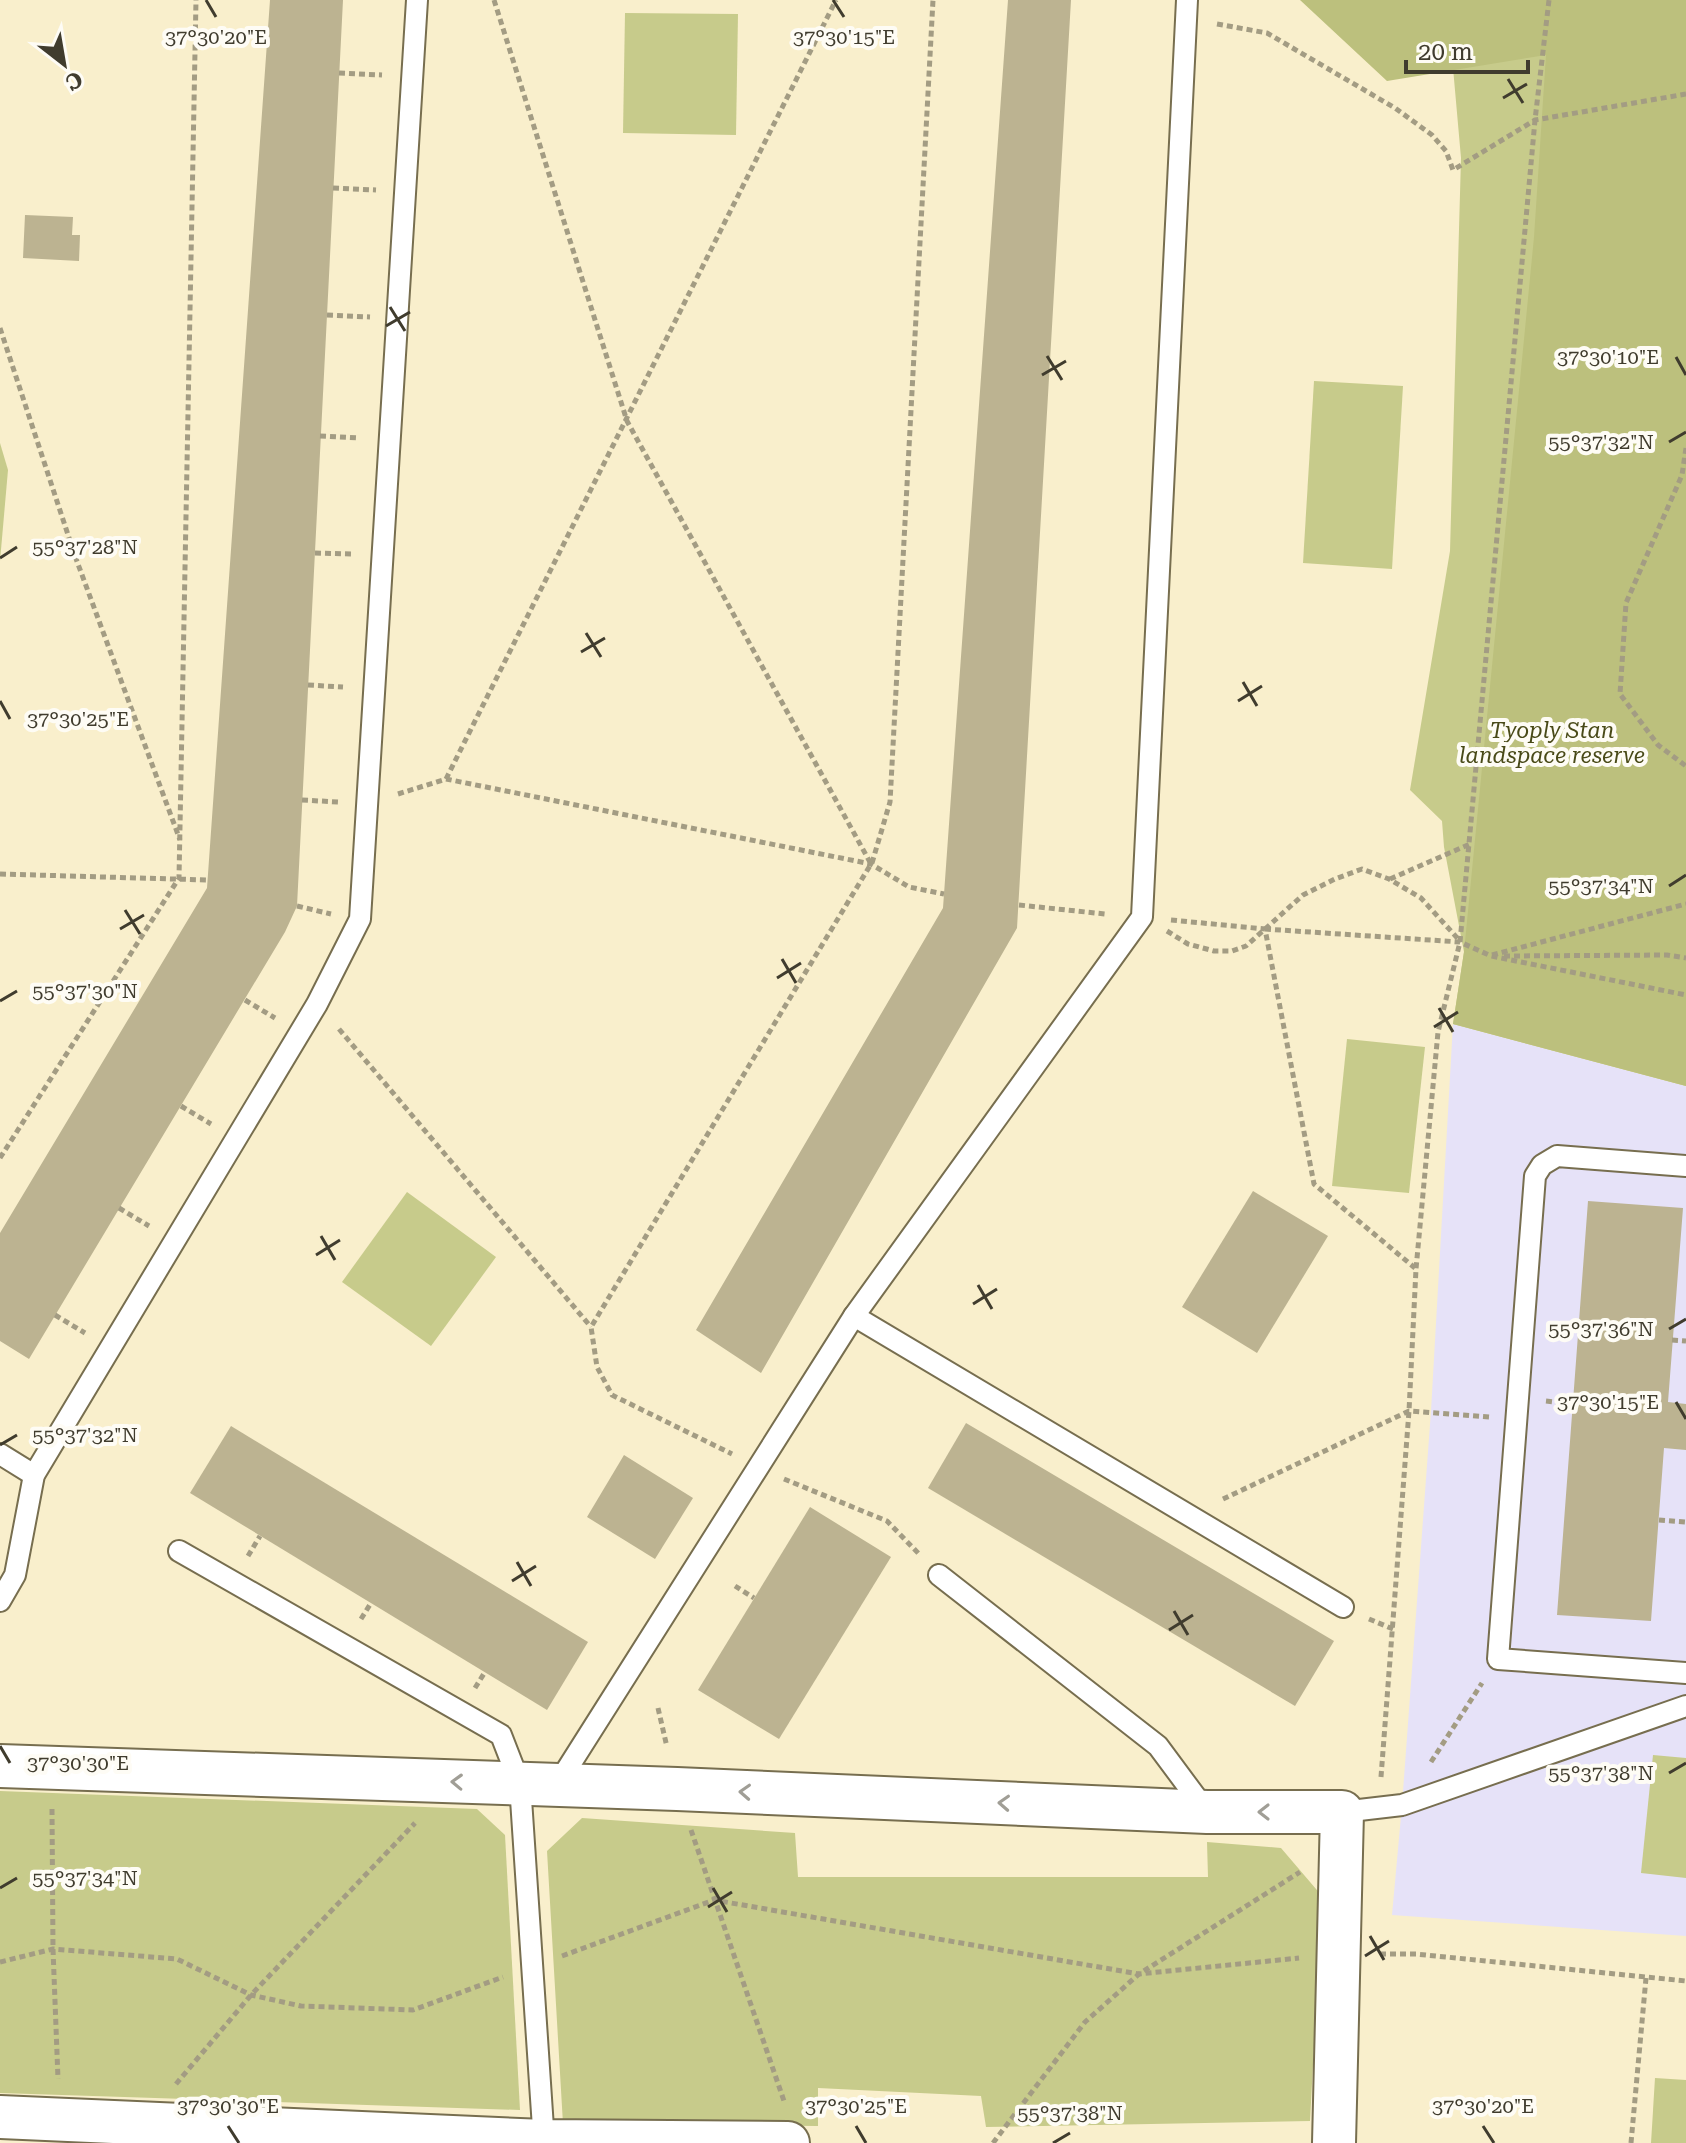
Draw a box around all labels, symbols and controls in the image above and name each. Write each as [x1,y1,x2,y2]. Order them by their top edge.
north arrow [24,24,104,104]
scale bar [1406,24,1528,74]
text: 37°30'20"E [165,25,267,49]
text: 37°30'15"E [793,25,895,49]
text: 20 m [1418,38,1473,66]
text: С [61,66,87,95]
text: 37°30'10"E [1557,345,1659,369]
text: 55°37'32"N [1548,430,1654,454]
text: 55°37'28"N [32,535,138,559]
text: 37°30'25"E [27,707,129,731]
park label: Tyoply Stan landspace reserve [1459,718,1645,768]
text: 55°37'34"N [1548,874,1654,898]
text: 55°37'30"N [32,979,138,1003]
text: 55°37'36"N [1548,1317,1654,1341]
text: 37°30'15"E [1557,1390,1659,1414]
text: 55°37'32"N [32,1423,138,1447]
text: 37°30'30"E [27,1751,129,1775]
text: 55°37'38"N [1548,1761,1654,1785]
one-way arrow [450,1773,463,1790]
one-way arrow [738,1784,751,1801]
one-way arrow [997,1795,1010,1812]
one-way arrow [1257,1803,1270,1821]
text: 55°37'34"N [32,1866,138,1890]
text: 37°30'30"E [177,2094,279,2118]
text: 37°30'25"E [805,2094,907,2118]
text: 37°30'20"E [1432,2094,1534,2118]
text: 55°37'38"N [1017,2101,1123,2125]

